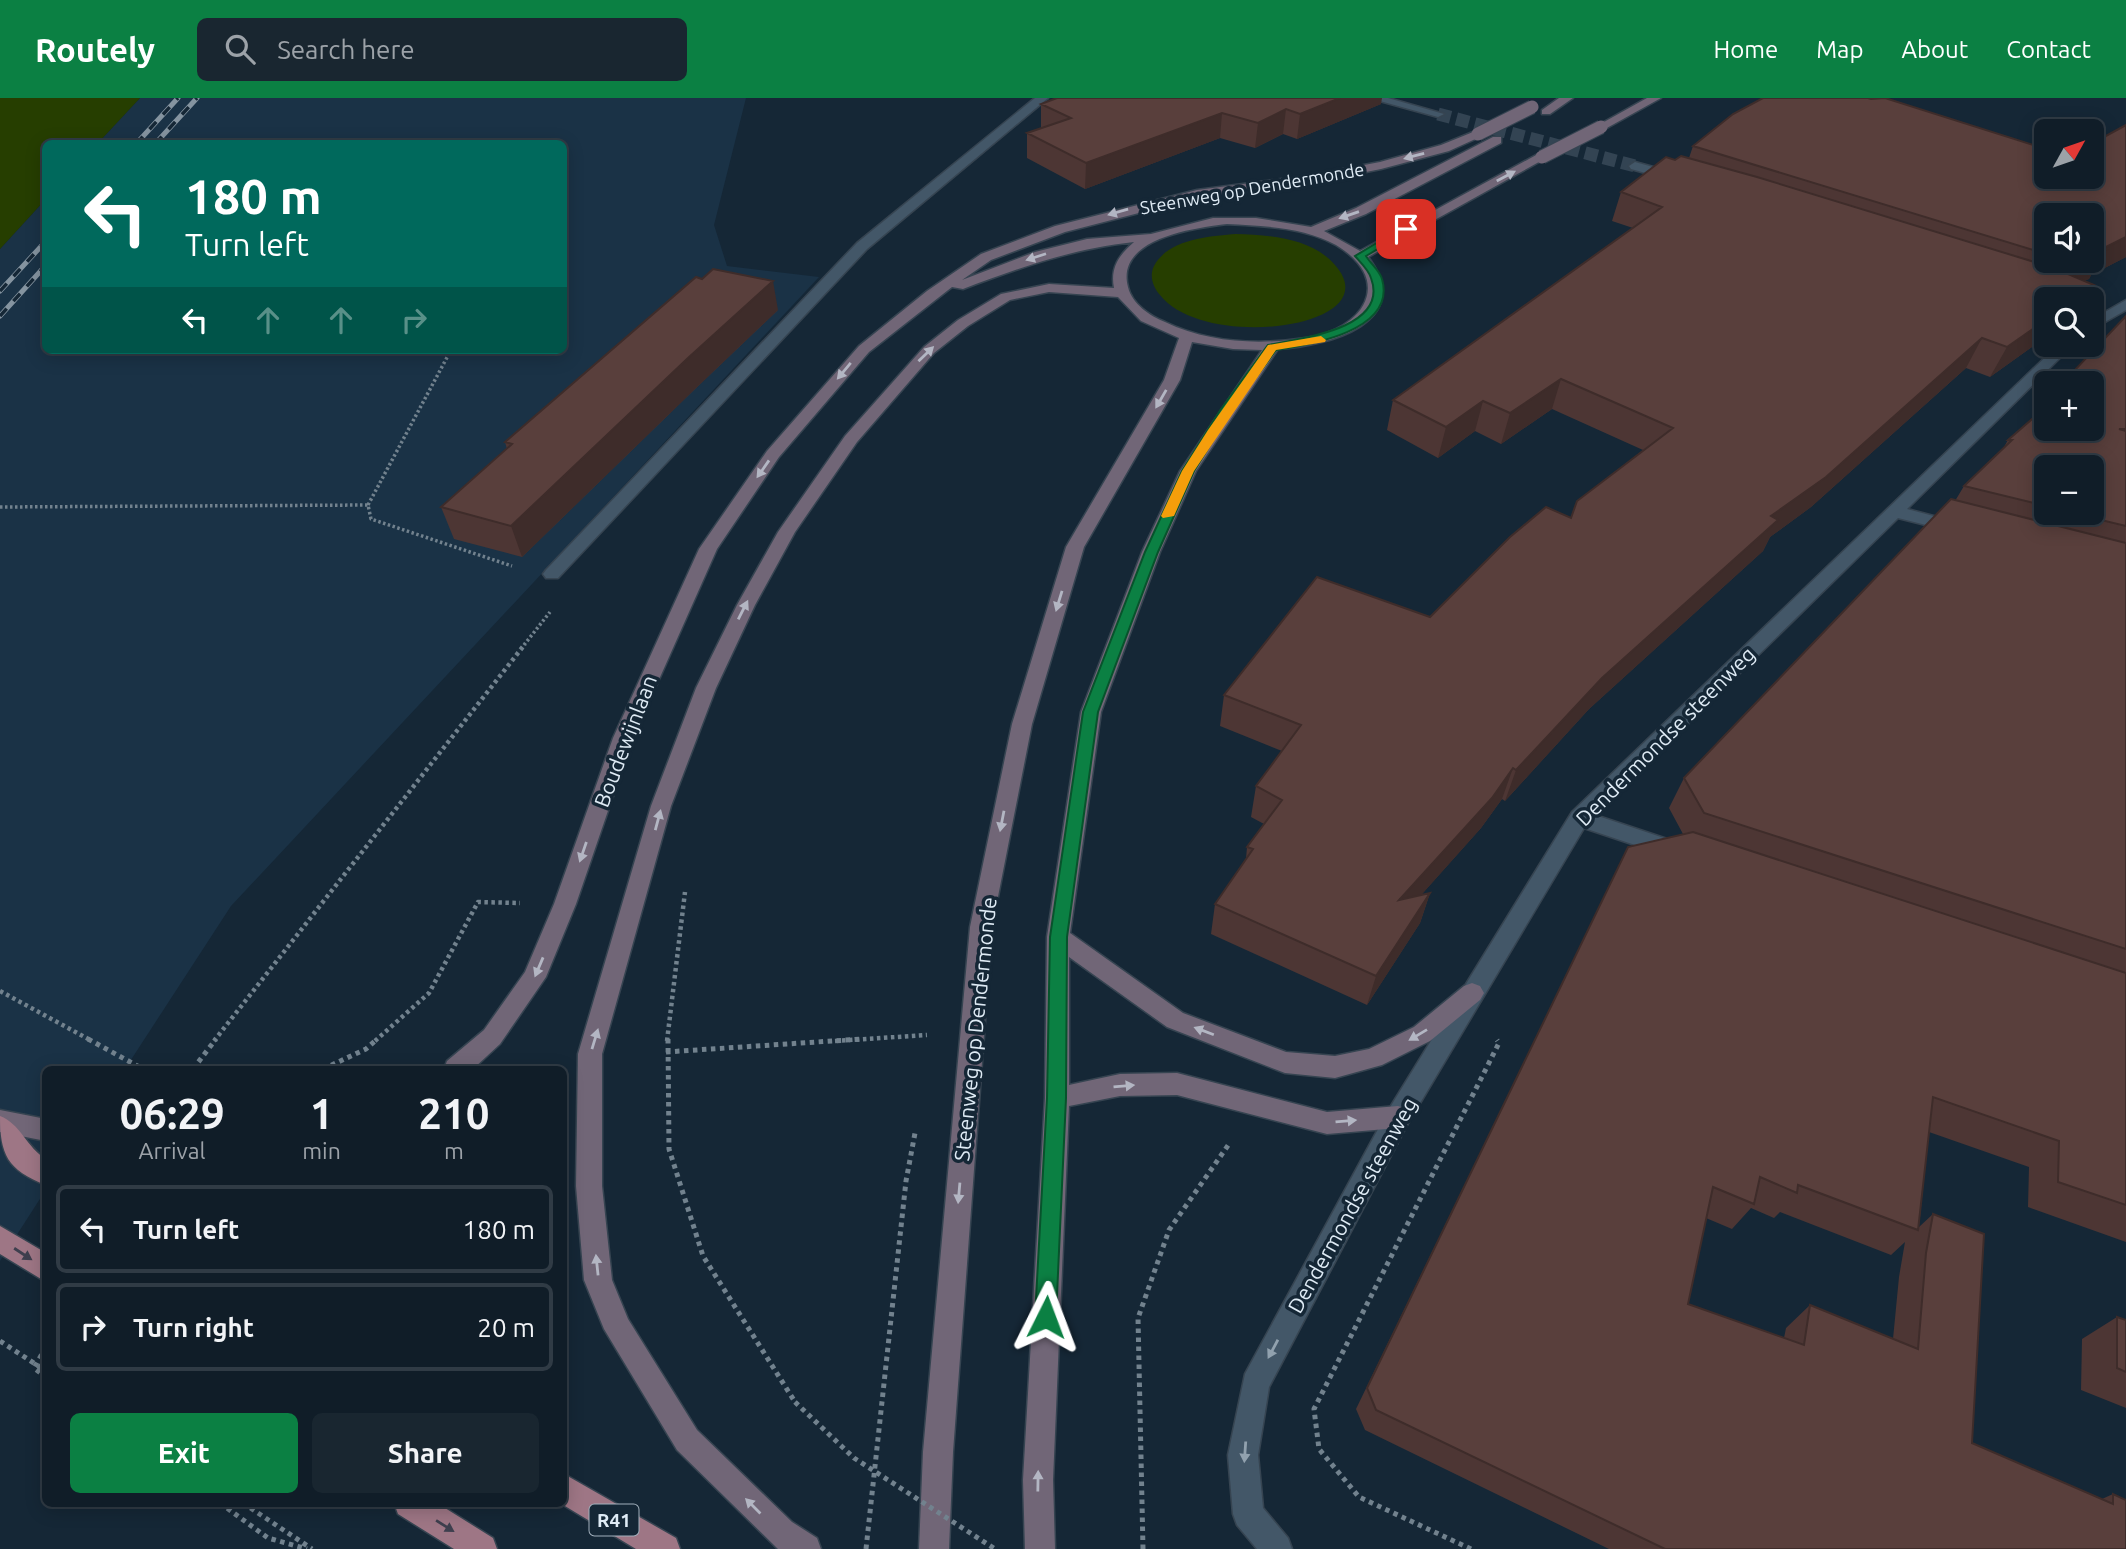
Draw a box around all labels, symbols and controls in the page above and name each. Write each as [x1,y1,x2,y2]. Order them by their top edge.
search box [197,18,687,81]
icon: search [221,30,259,68]
text: Routely [35,31,155,68]
text: Search here [277,35,415,64]
text: Home [1713,36,1778,63]
text: Map [1816,36,1863,63]
text: About [1901,36,1968,63]
text: Contact [2006,36,2091,63]
north arrow [2034,119,2104,189]
map controls [2034,119,2104,525]
one-way arrow [1403,151,1425,162]
street label: Steenweg op Dendermonde [1138,158,1366,218]
icon: left [70,168,161,259]
text: 180 m [185,168,322,223]
one-way arrow [1496,170,1516,182]
pin [1376,199,1436,259]
button: sound [2034,203,2104,273]
one-way arrow [1108,208,1129,218]
one-way arrow [1338,210,1359,221]
icon: arrive [1387,210,1425,248]
text: Turn left [185,226,309,262]
one-way arrow [1025,252,1046,262]
button: search [2034,287,2104,357]
icon: left [176,301,214,339]
icon: ahead [249,301,287,339]
icon: ahead [322,301,360,339]
icon: right [395,301,433,339]
one-way arrow [917,346,934,362]
one-way arrow [837,363,852,380]
button: + [2034,371,2104,441]
one-way arrow [1155,390,1167,409]
button: − [2034,455,2104,525]
one-way arrow [756,460,770,478]
one-way arrow [1053,591,1063,612]
one-way arrow [738,600,749,620]
street label: Dendermondse steenweg [1571,642,1759,830]
street label: Boudewijnlaan [589,672,661,810]
one-way arrow [653,809,663,830]
one-way arrow [997,811,1008,833]
one-way arrow [577,841,588,862]
street label: Steenweg op Dendermonde [949,896,1001,1162]
one-way arrow [533,956,544,977]
one-way arrow [1193,1025,1214,1036]
one-way arrow [590,1028,600,1049]
one-way arrow [1409,1028,1428,1041]
one-way arrow [1113,1080,1135,1091]
text: 06:29 [120,1090,225,1137]
text: 1 [310,1090,333,1137]
text: 210 [418,1090,489,1137]
street label: Dendermondse steenweg [1283,1093,1421,1317]
one-way arrow [1335,1115,1357,1126]
text: Arrival [139,1138,206,1163]
text: min [302,1138,341,1163]
text: m [444,1138,464,1163]
one-way arrow [953,1182,964,1204]
icon: left [74,1210,112,1248]
text: Turn left [133,1215,239,1244]
text: 180 m [463,1215,535,1244]
one-way arrow [13,1247,32,1260]
one-way arrow [591,1254,602,1276]
position arrow [1009,1280,1083,1354]
icon: right [74,1308,112,1346]
text: Turn right [133,1313,254,1342]
text: 20 m [477,1313,535,1342]
one-way arrow [1267,1340,1279,1359]
button: Exit [70,1413,298,1493]
button: Share [312,1413,539,1493]
one-way arrow [1239,1441,1250,1463]
one-way arrow [1032,1470,1044,1492]
one-way arrow [745,1497,762,1514]
road number: R41 [590,1504,638,1536]
one-way arrow [436,1520,455,1533]

